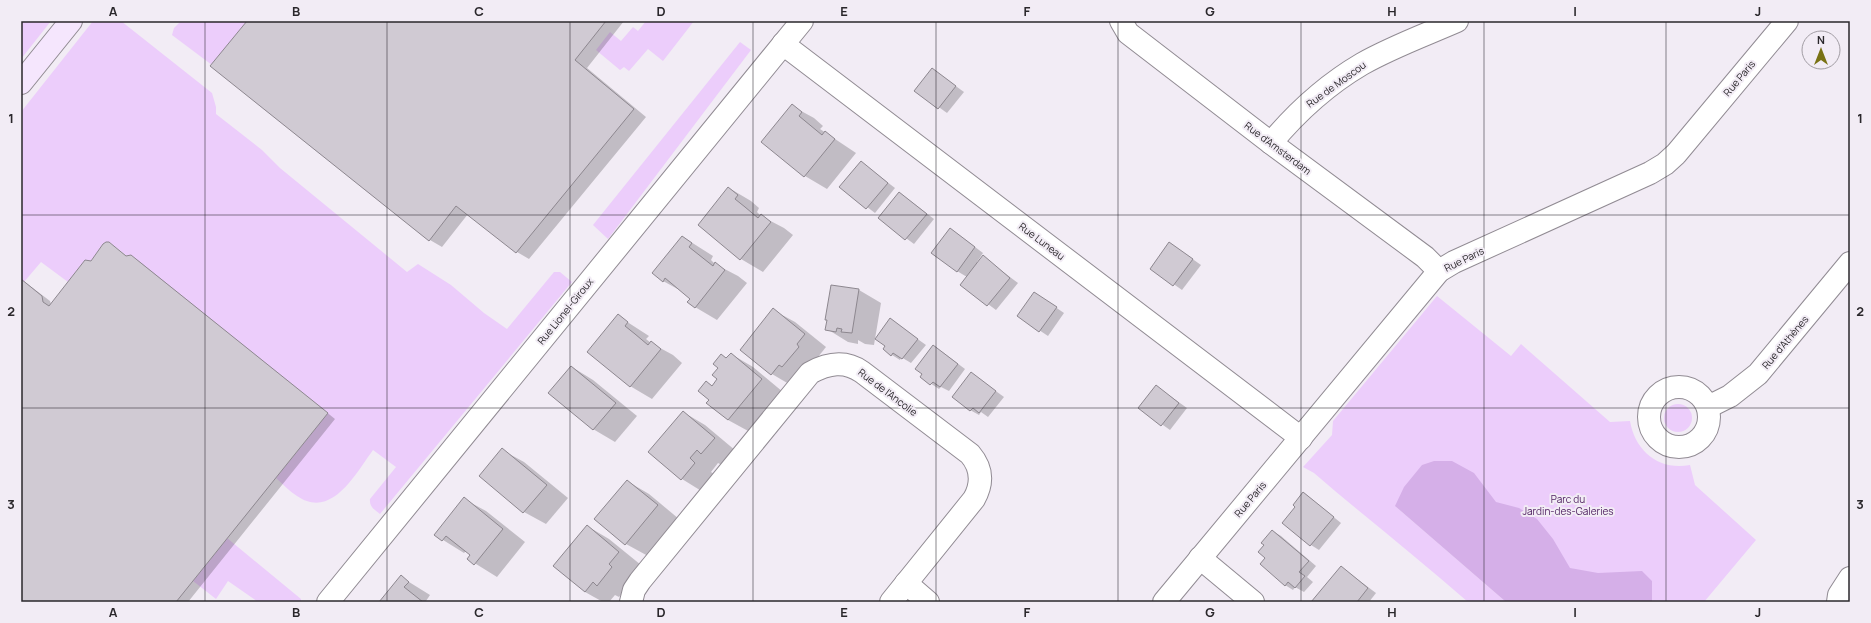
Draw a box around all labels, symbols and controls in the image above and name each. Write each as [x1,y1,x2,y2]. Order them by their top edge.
text: A [109,2,118,20]
text: B [292,2,300,20]
text: C [474,2,484,20]
text: D [656,2,666,20]
text: E [840,2,848,20]
text: F [1024,2,1031,20]
text: G [1205,2,1215,20]
text: H [1387,2,1397,20]
text: I [1573,2,1577,20]
text: J [1755,2,1761,20]
north arrow [1801,30,1841,70]
text: N [1817,32,1825,47]
street label: Rue Paris [1720,57,1758,99]
street label: Rue de Moscou [1303,58,1369,110]
text: 1 [8,109,14,127]
text: 1 [1857,109,1863,127]
street label: Rue d'Amsterdam [1242,118,1314,178]
street label: Rue Luneau [1016,219,1068,263]
street label: Rue Paris [1442,243,1486,275]
street label: Rue Lionel-Giroux [534,274,597,347]
text: 2 [7,302,15,320]
text: 2 [1856,302,1864,320]
street label: Rue d'Athènes [1759,312,1811,372]
street label: Rue de l'Ancolie [855,365,921,419]
street label: Rue Paris [1231,478,1269,520]
park label: Parc du Jardin-des-Galeries [1522,492,1614,518]
text: 3 [7,495,15,513]
text: 3 [1856,495,1864,513]
text: A [109,603,118,621]
text: B [292,603,300,621]
text: C [474,603,484,621]
text: D [656,603,666,621]
text: E [840,603,848,621]
text: F [1024,603,1031,621]
text: G [1205,603,1215,621]
text: H [1387,603,1397,621]
text: I [1573,603,1577,621]
text: J [1755,603,1761,621]

